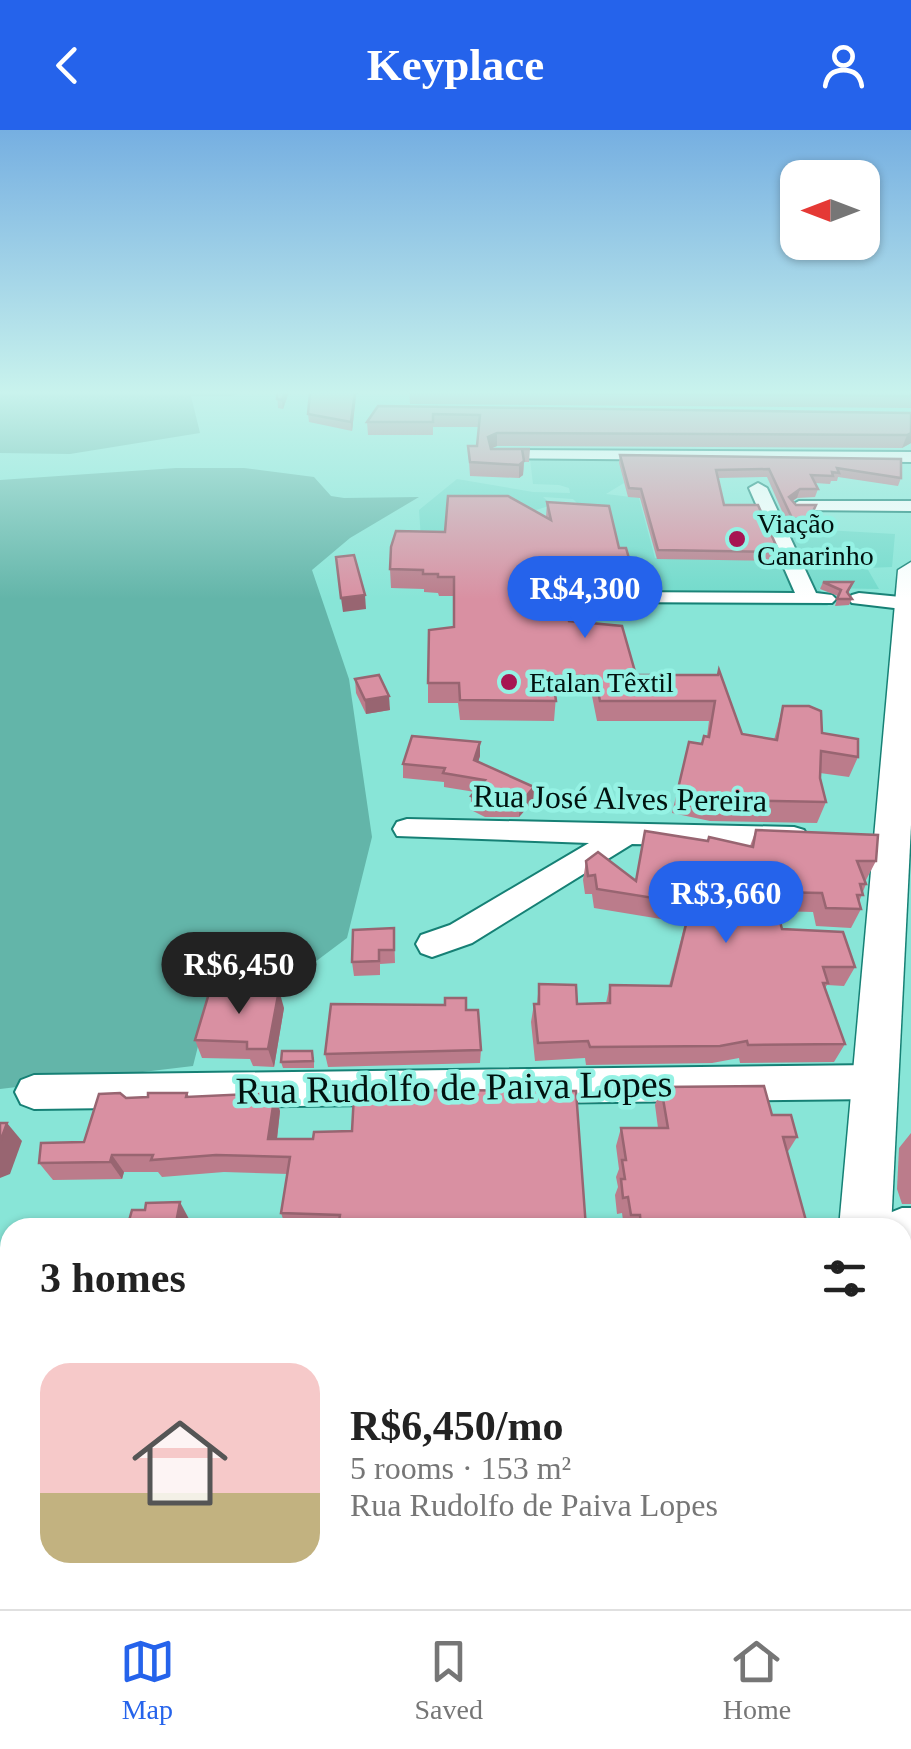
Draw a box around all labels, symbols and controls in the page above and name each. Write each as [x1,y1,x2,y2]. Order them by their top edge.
icon: back [40,38,95,93]
icon: person [816,38,871,93]
text: Keyplace [367,40,544,90]
north arrow [780,160,880,260]
map controls [780,160,880,260]
place label: Viação Canarinho [757,508,874,571]
marker: Viação Canarinho [726,528,748,550]
pin: R$4,300 [493,556,677,641]
text: R$4,300 [529,570,641,606]
place label: Etalan Têxtil [529,667,674,698]
marker: Etalan Têxtil [498,671,520,693]
street label: Rua José Alves Pereira [473,777,767,819]
pin: R$3,660 [634,861,818,946]
text: R$3,660 [670,875,782,911]
pin: R$6,450 [147,932,331,1017]
text: R$6,450 [183,946,295,982]
street label: Rua Rudolfo de Paiva Lopes [235,1062,673,1112]
icon: filters [817,1251,872,1306]
text: 3 homes [40,1255,186,1301]
icon: home [120,1403,240,1523]
text: R$6,450/mo [350,1403,564,1449]
text: 5 rooms · 153 m² [350,1450,571,1486]
text: Rua Rudolfo de Paiva Lopes [350,1487,718,1523]
tab: Map [120,1634,175,1726]
tab: Saved [415,1634,483,1726]
tab: Home [723,1634,791,1726]

